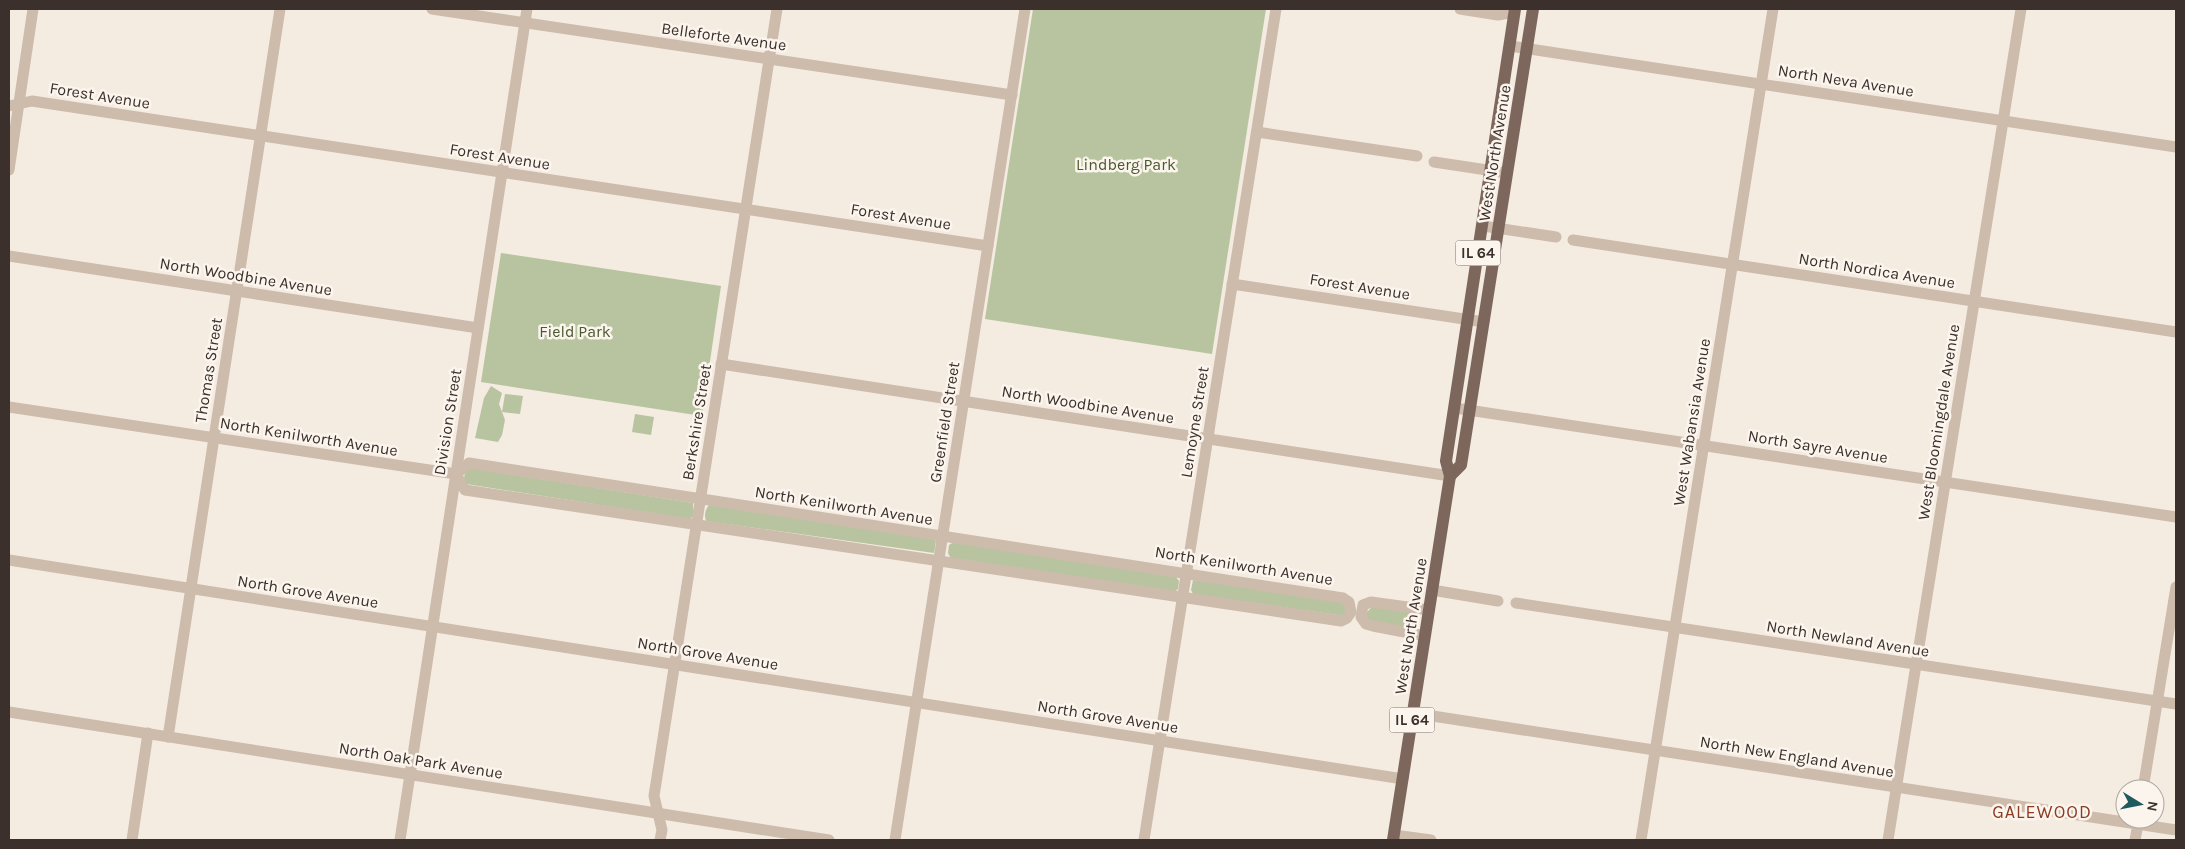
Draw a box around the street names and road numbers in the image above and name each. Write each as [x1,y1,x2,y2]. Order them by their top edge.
street label: Belleforte Avenue [660,18,788,55]
street label: North Neva Avenue [1777,60,1915,101]
street label: Forest Avenue [48,78,152,113]
street label: West North Avenue [1474,84,1515,223]
street label: Forest Avenue [448,139,552,174]
street label: Forest Avenue [849,199,953,234]
road number: IL 64 [1456,240,1500,266]
street label: North Nordica Avenue [1797,249,1957,292]
street label: North Woodbine Avenue [158,253,333,300]
street label: Forest Avenue [1308,269,1412,304]
street label: Thomas Street [191,316,226,424]
street label: West Bloomingdale Avenue [1914,323,1963,521]
street label: West Wabansia Avenue [1669,337,1714,507]
street label: Greenfield Street [926,360,963,484]
street label: Berkshire Street [678,363,715,482]
street label: Lemoyne Street [1176,365,1213,479]
street label: Division Street [430,368,465,477]
street label: North Woodbine Avenue [1000,381,1175,428]
street label: North Kenilworth Avenue [219,413,399,460]
street label: North Sayre Avenue [1747,426,1889,467]
street label: North Kenilworth Avenue [754,482,934,529]
street label: North Kenilworth Avenue [1154,542,1334,589]
street label: West North Avenue [1390,557,1431,696]
street label: North Grove Avenue [236,571,380,612]
street label: North Newland Avenue [1765,616,1931,661]
street label: North Grove Avenue [636,633,780,674]
street label: North Grove Avenue [1036,696,1180,737]
road number: IL 64 [1390,708,1434,732]
street label: North New England Avenue [1699,732,1895,781]
street label: North Oak Park Avenue [338,738,504,783]

